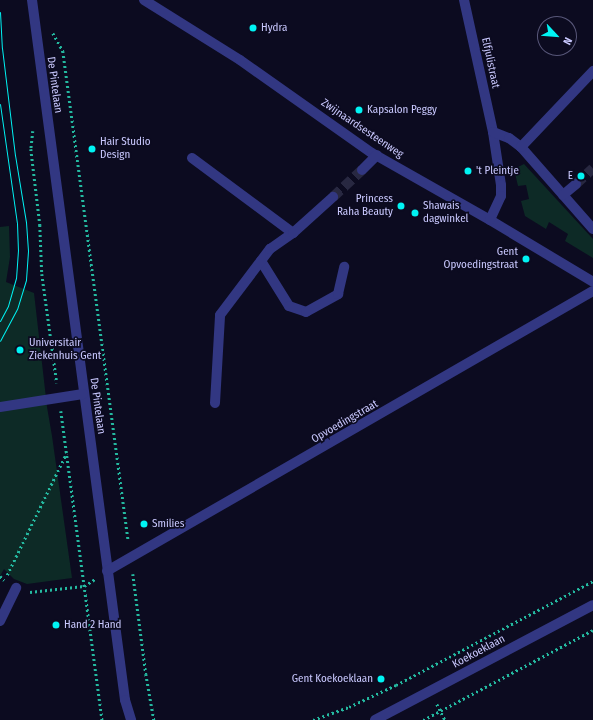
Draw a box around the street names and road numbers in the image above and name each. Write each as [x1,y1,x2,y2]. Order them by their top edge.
street label: Elfjulistraat [478,36,502,90]
street label: De Pintelaan [43,56,65,114]
street label: Zwijnaardsesteenweg [318,97,406,161]
street label: De Pintelaan [86,377,108,435]
street label: Opvoedingstraat [309,398,381,446]
street label: Koekoeklaan [450,633,508,671]

